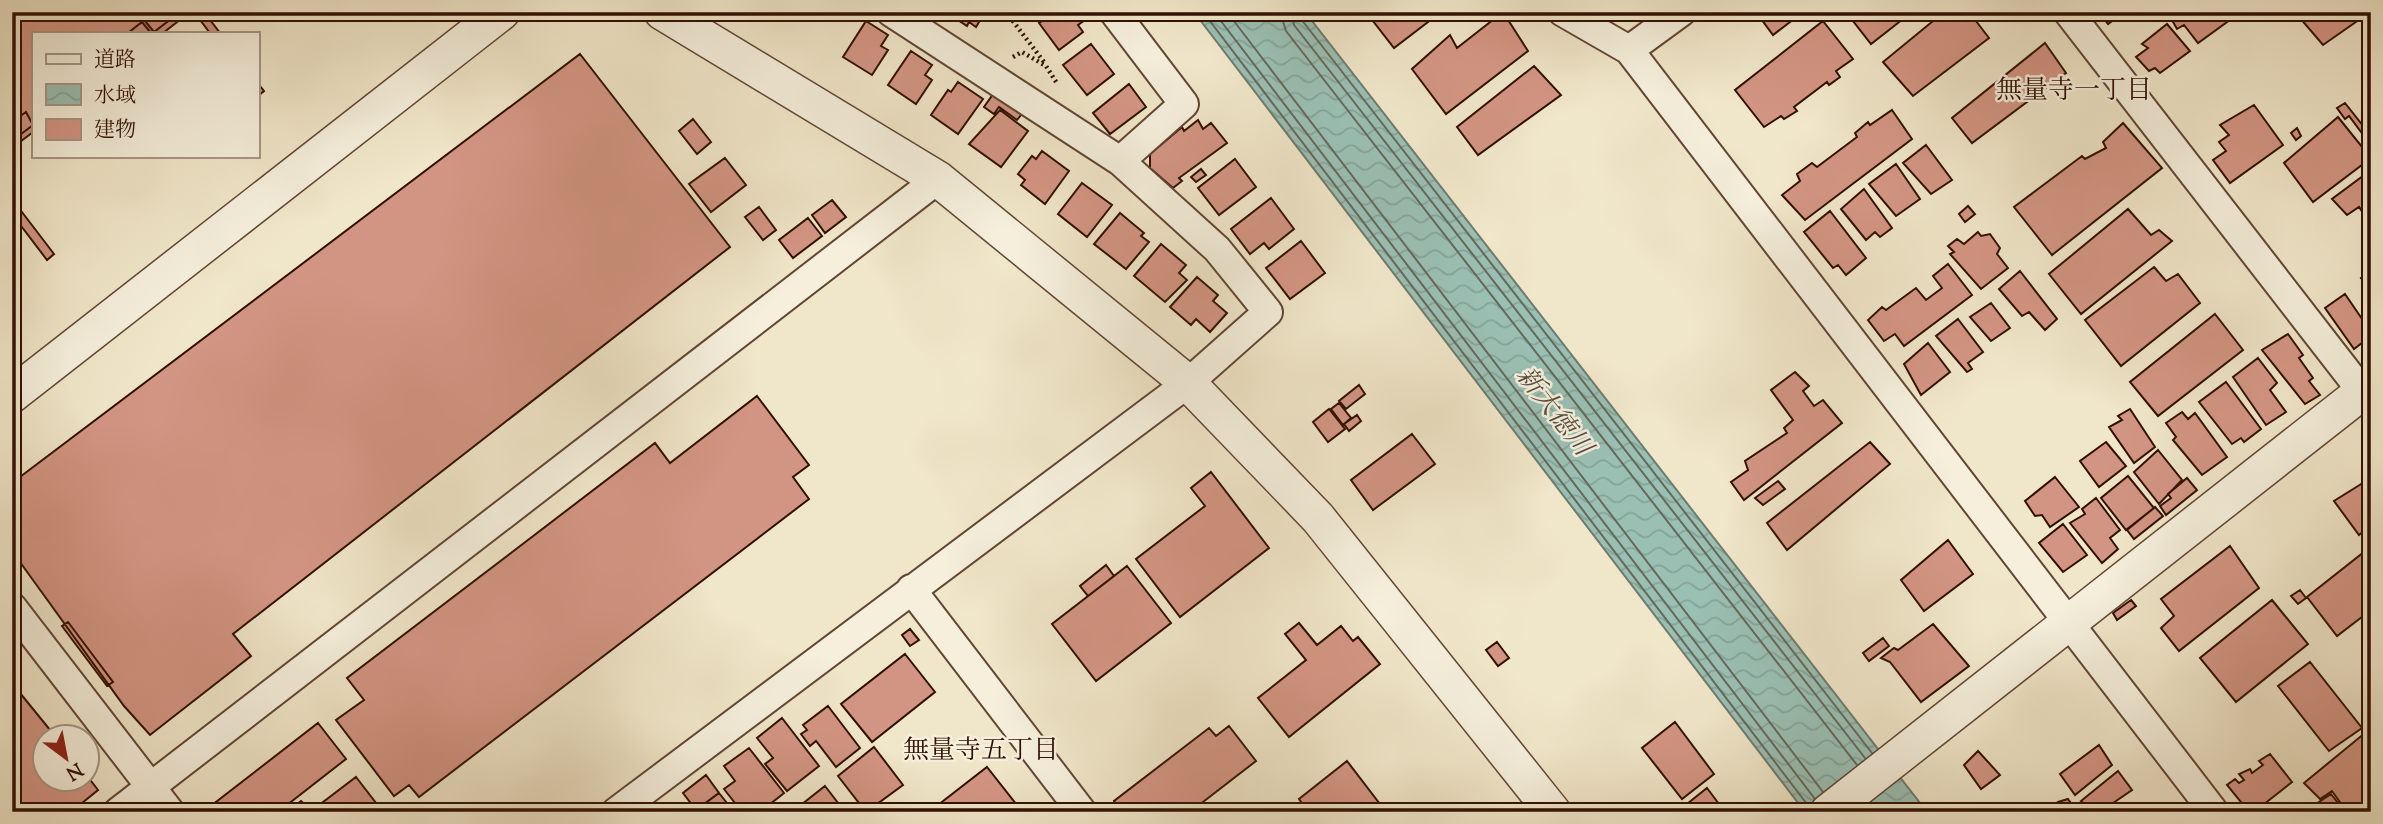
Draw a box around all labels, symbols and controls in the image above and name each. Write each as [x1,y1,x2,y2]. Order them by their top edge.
legend [32,32,259,158]
text: 道路 [94,46,136,76]
district label: 無量寺一丁目 [1996,73,2152,110]
text: 水域 [94,82,136,112]
text: 建物 [94,116,136,146]
water label: 新大徳川 [1506,360,1601,467]
north arrow [32,722,102,792]
district label: 無量寺五丁目 [903,733,1059,770]
text: N [60,755,87,786]

